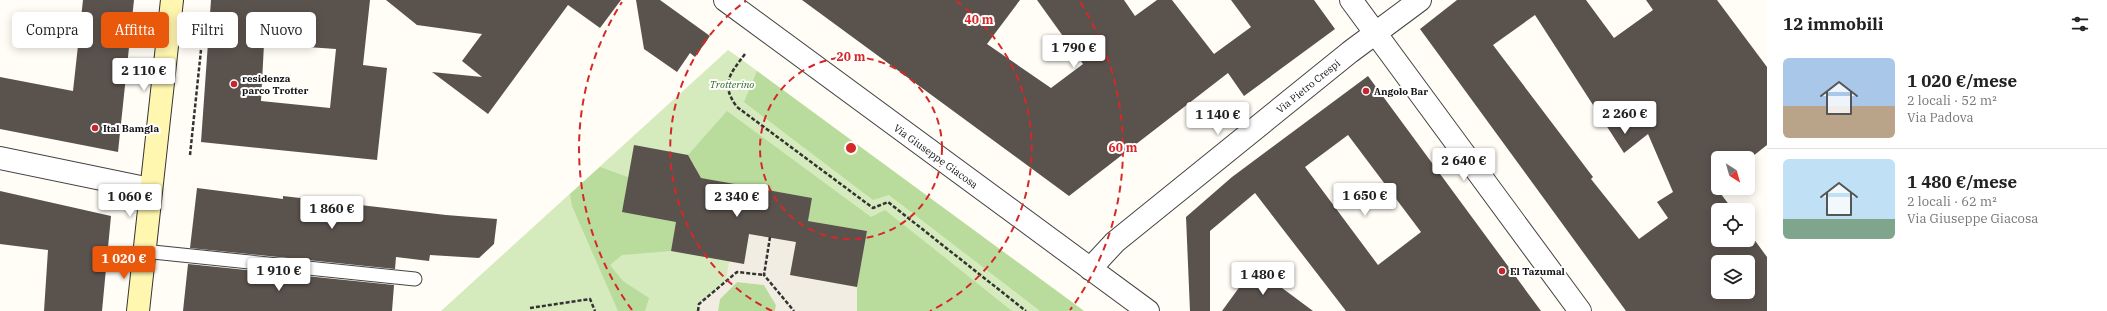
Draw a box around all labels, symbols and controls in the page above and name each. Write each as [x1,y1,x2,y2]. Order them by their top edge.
chip: Compra [12,12,93,48]
chip: Affitta [101,12,169,48]
chip: Filtri [177,12,238,48]
chip: Nuovo [246,12,316,48]
text: 40 m [965,12,994,27]
text: 12 immobili [1783,13,1884,35]
icon: filters [2069,13,2091,35]
pin: 1 790 € [1037,35,1111,69]
text: 1 790 € [1051,39,1097,56]
text: 20 m [837,49,866,64]
street label: Via Pietro Crespi [1274,57,1343,116]
pin: 2 110 € [107,58,181,92]
text: 2 110 € [121,62,167,79]
text: 1 020 €/mese [1907,70,2017,92]
place label: residenza parco Trotter [242,72,308,97]
icon: home [1815,74,1863,122]
park label: Trotterino [710,78,754,91]
marker: residenza parco Trotter [229,79,239,89]
place label: Angolo Bar [1374,85,1428,98]
marker: Angolo Bar [1361,86,1371,96]
text: 2 locali · 52 m² [1907,92,1997,109]
pin: 2 260 € [1588,101,1662,135]
pin: 1 140 € [1181,102,1255,136]
text: 2 260 € [1602,105,1648,122]
text: 1 140 € [1195,106,1241,123]
text: Via Padova [1907,109,1974,126]
street label: Via Giuseppe Giacosa [891,121,981,192]
place label: Ital Bamgla [103,122,159,135]
marker: Ital Bamgla [90,123,100,133]
text: 60 m [1109,140,1138,155]
centre of rings [844,141,858,155]
pin: 2 640 € [1427,148,1501,182]
north arrow [1711,151,1755,195]
map controls [1711,151,1755,299]
text: 2 640 € [1441,152,1487,169]
text: 1 480 €/mese [1907,171,2017,193]
icon: home [1815,175,1863,223]
pin: 1 650 € [1328,183,1402,217]
pin: 1 060 € [93,184,167,218]
pin: 2 340 € [700,184,774,218]
text: 1 650 € [1342,187,1388,204]
text: 1 060 € [107,188,153,205]
text: 2 340 € [714,188,760,205]
text: 2 locali · 62 m² [1907,193,1997,210]
pin: 1 860 € [295,196,369,230]
text: 1 860 € [309,200,355,217]
button: locate [1711,203,1755,247]
text: Via Giuseppe Giacosa [1907,210,2038,227]
pin: 1 020 € [87,246,161,280]
text: 1 020 € [101,250,147,267]
button: layers [1711,255,1755,299]
pin: 1 910 € [242,258,316,292]
text: 1 910 € [256,262,302,279]
pin: 1 480 € [1226,262,1300,296]
place label: El Tazumal [1510,265,1565,278]
text: 1 480 € [1240,266,1286,283]
marker: El Tazumal [1497,266,1507,276]

